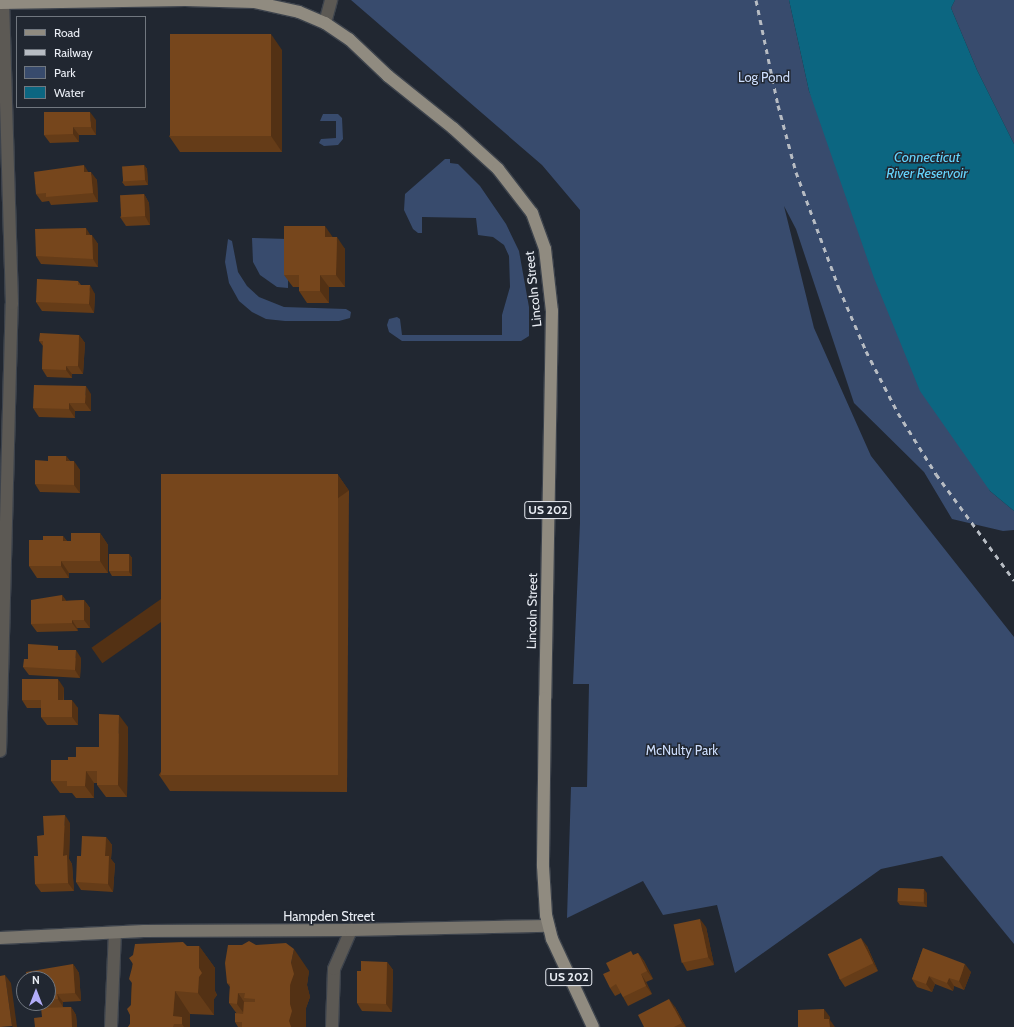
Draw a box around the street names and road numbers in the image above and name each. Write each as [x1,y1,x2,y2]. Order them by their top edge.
street label: Lincoln Street [521,250,545,328]
road number: US 202 [524,500,572,520]
street label: Lincoln Street [524,573,540,649]
street label: Hampden Street [283,908,375,924]
road number: US 202 [545,967,593,987]

